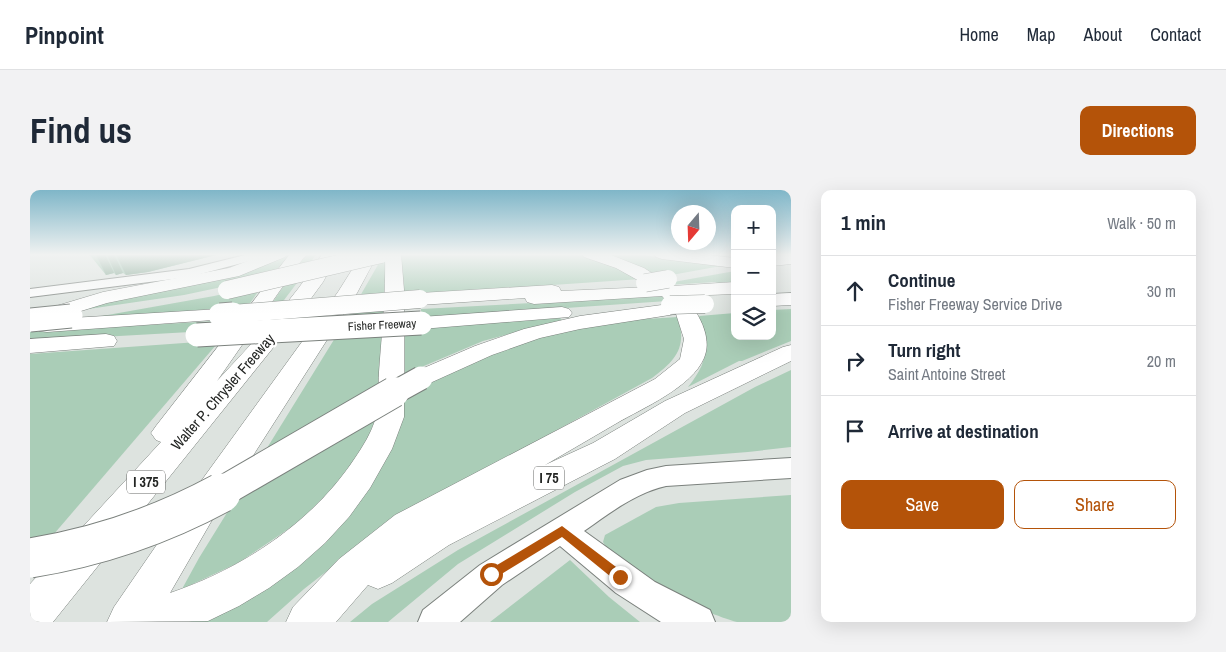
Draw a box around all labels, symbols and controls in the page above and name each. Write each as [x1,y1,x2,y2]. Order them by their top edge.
text: Pinpoint [25,19,104,51]
text: Home [959,22,999,47]
text: Map [1027,22,1056,47]
text: About [1084,22,1122,47]
text: Contact [1150,22,1201,47]
button: Directions [1080,106,1196,155]
text: Find us [30,107,132,154]
north arrow [671,205,716,250]
map controls [731,205,776,340]
button: + [731,205,776,250]
text: 1 min [841,208,886,237]
text: Walk · 50 m [1107,212,1176,234]
button: − [731,250,776,295]
text: Continue [888,267,956,293]
icon: ahead [841,277,869,305]
text: 30 m [1147,280,1176,302]
text: Fisher Freeway Service Drive [888,293,1062,315]
button: layers [731,295,776,340]
street label: Fisher Freeway [347,315,417,335]
street label: Walter P. Chrysler Freeway [166,328,280,455]
text: Turn right [888,337,960,363]
icon: right [841,347,869,375]
text: 20 m [1147,350,1176,372]
text: Saint Antoine Street [888,363,1005,385]
icon: arrive [841,417,869,445]
text: Arrive at destination [888,418,1039,444]
road number: I 75 [534,466,564,490]
road number: I 375 [127,470,165,494]
button: Save [841,480,1004,529]
button: Share [1014,480,1176,529]
route start [480,563,503,586]
route end [609,566,632,589]

